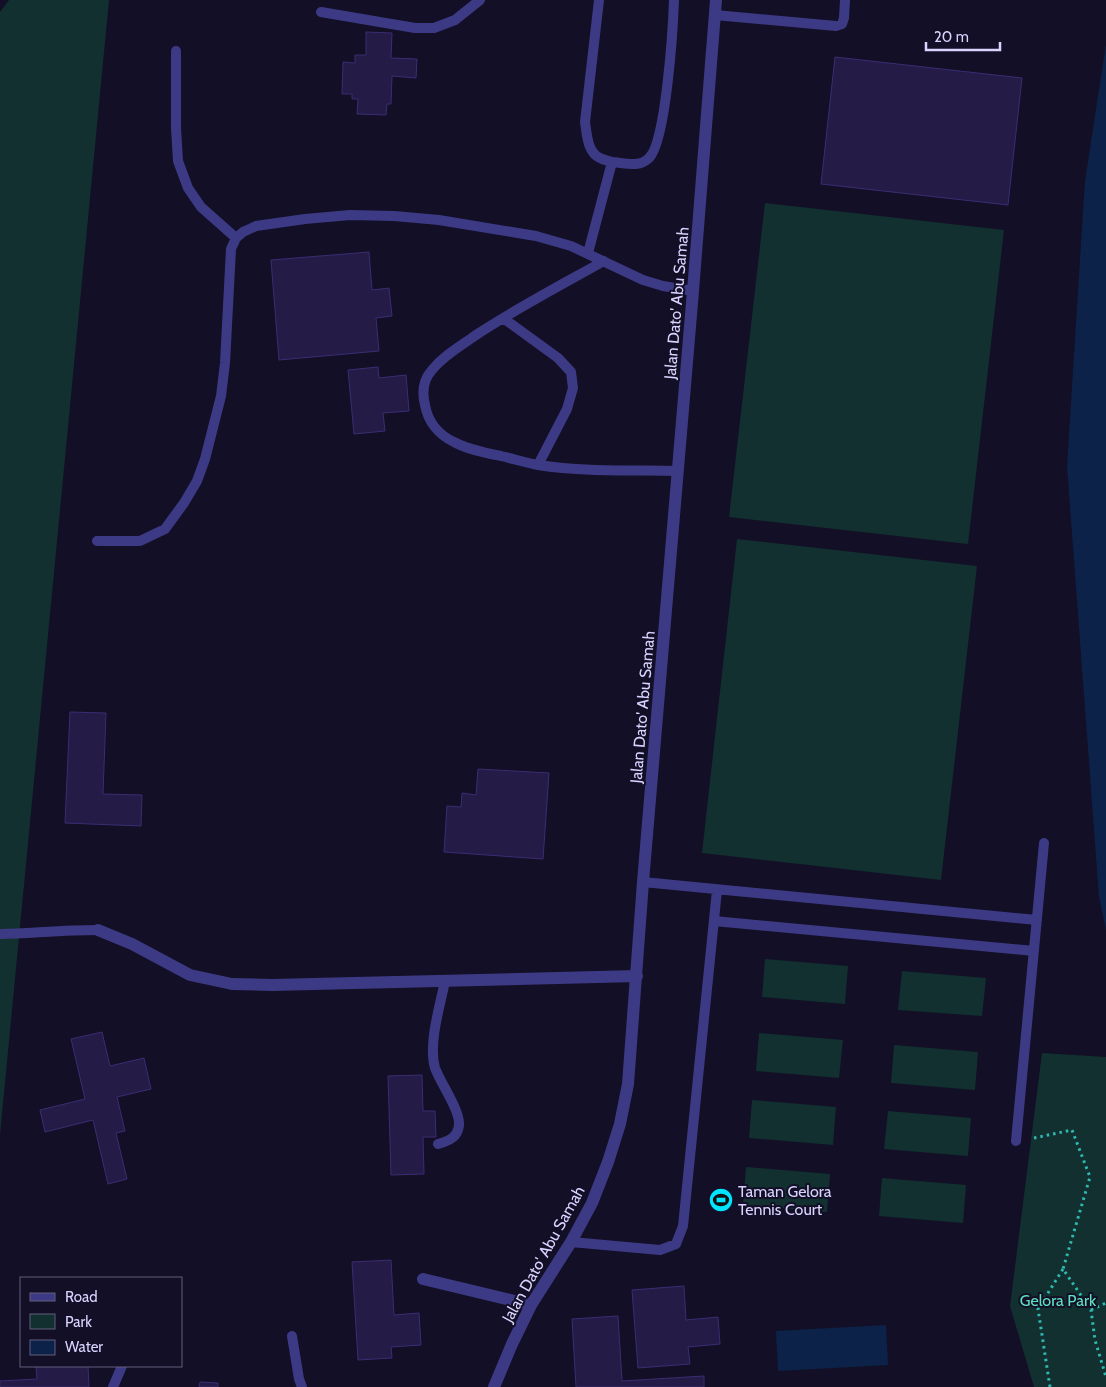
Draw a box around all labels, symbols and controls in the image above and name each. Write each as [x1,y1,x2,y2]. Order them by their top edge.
scale bar [926,20,1000,52]
text: 20 m [934,28,969,46]
street label: Jalan Dato' Abu Samah [660,226,693,381]
street label: Jalan Dato' Abu Samah [626,630,659,785]
place label: Taman Gelora Tennis Court [738,1182,832,1219]
street label: Jalan Dato' Abu Samah [498,1183,589,1327]
sports icon: Taman Gelora Tennis Court [708,1187,734,1213]
legend [20,1277,182,1367]
text: Road [65,1288,98,1306]
park label: Gelora Park [1020,1291,1097,1310]
text: Park [65,1313,92,1331]
text: Water [65,1338,103,1356]

